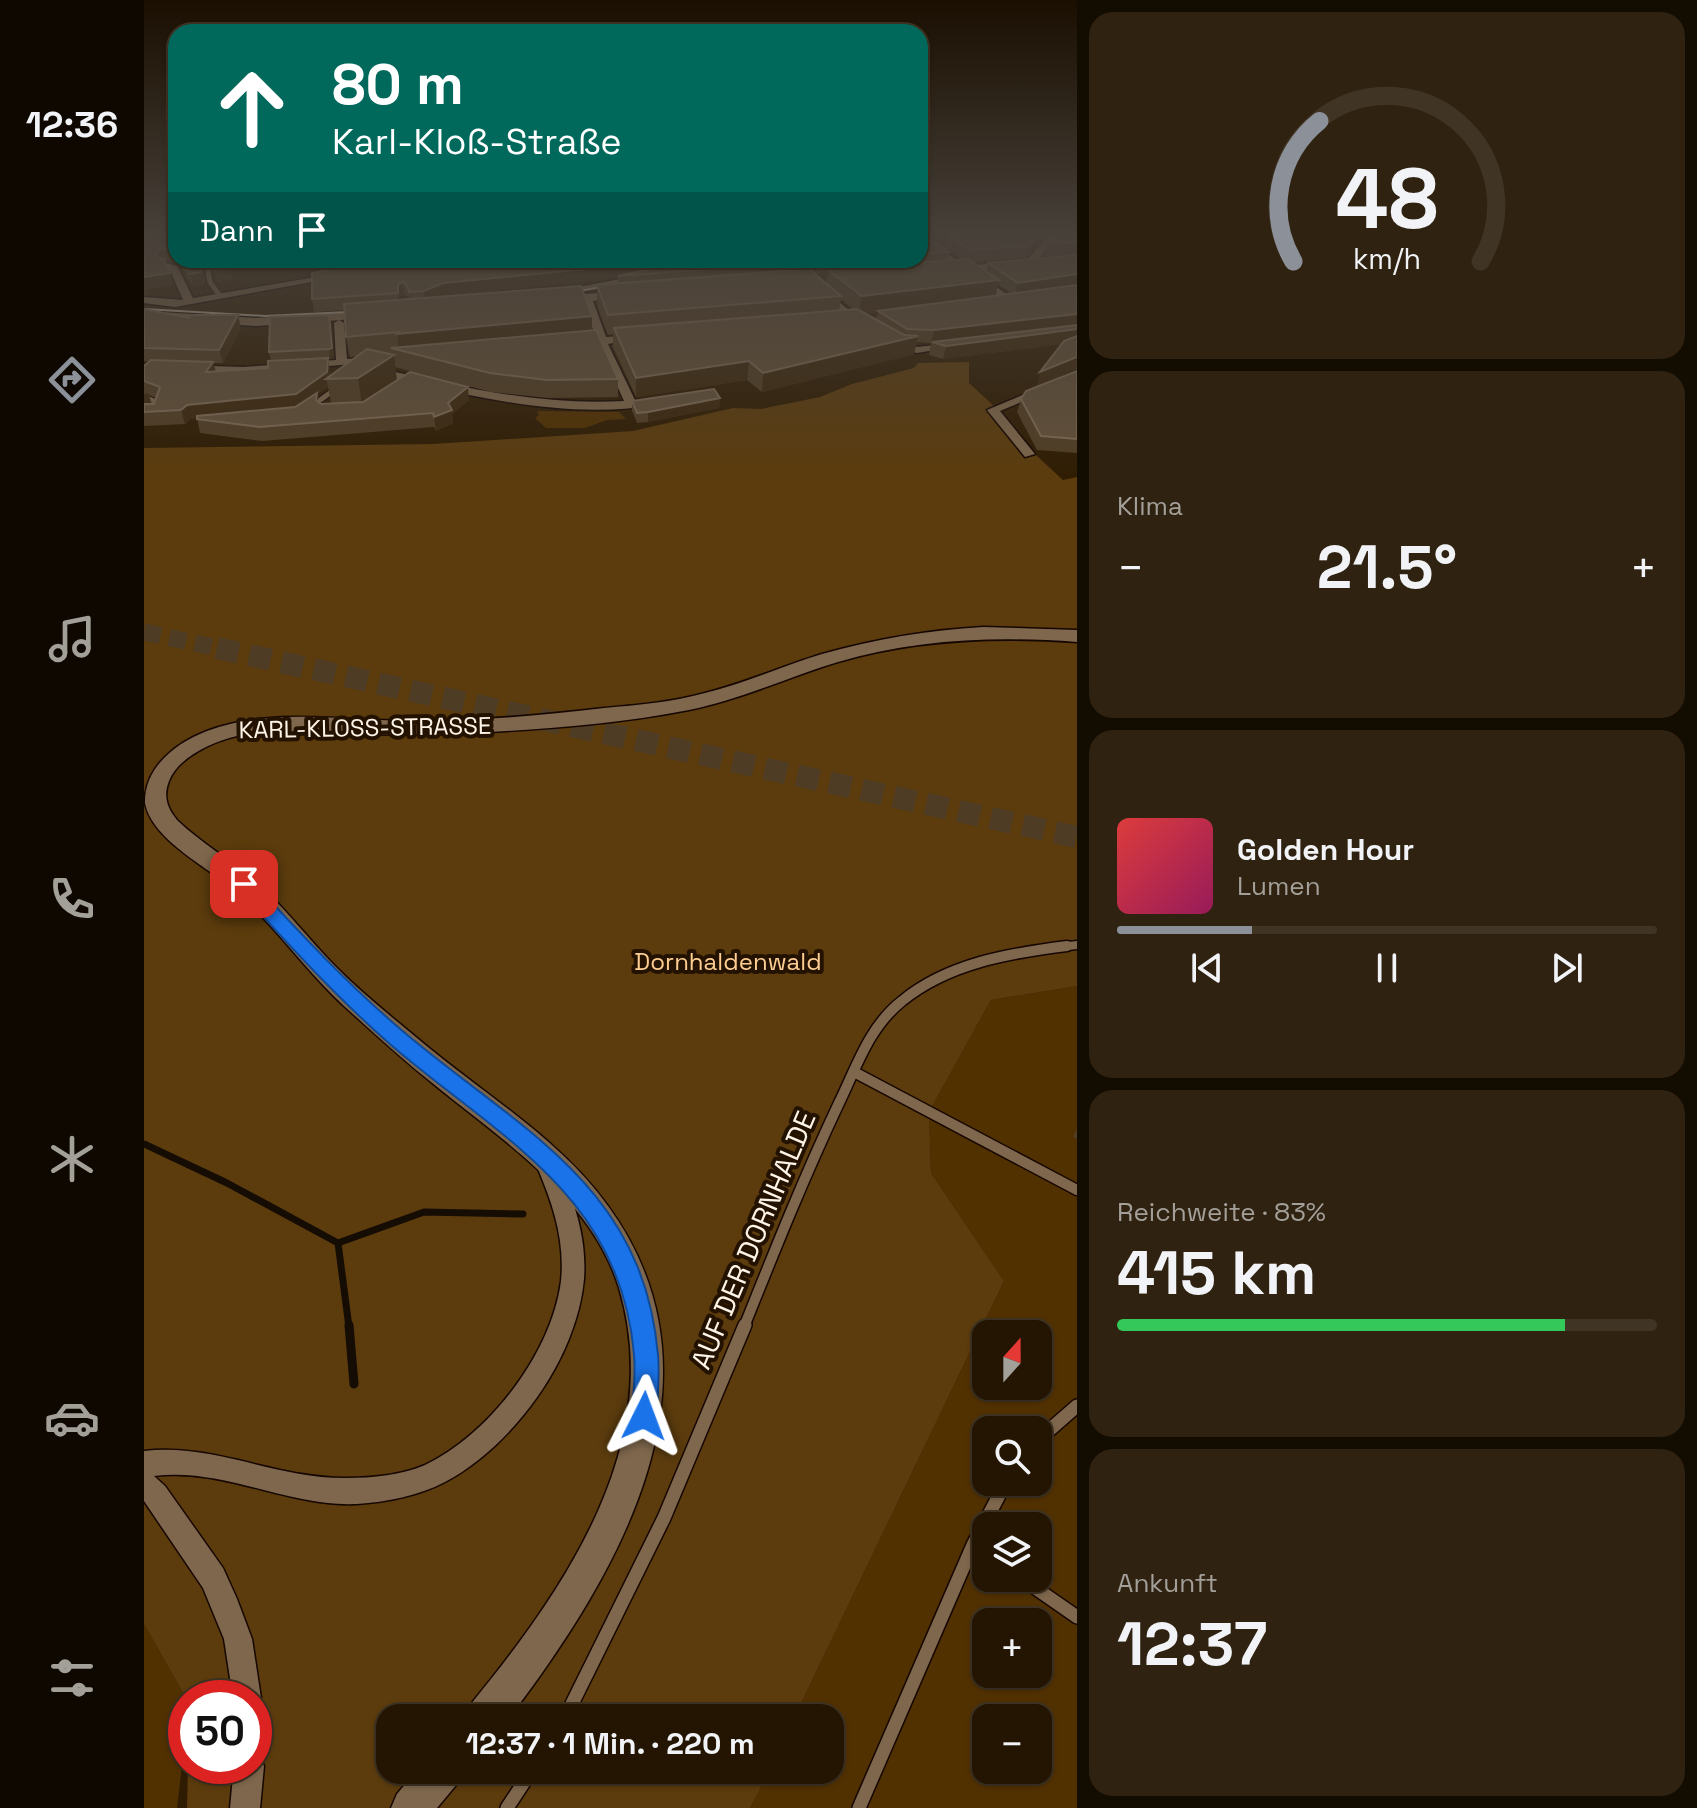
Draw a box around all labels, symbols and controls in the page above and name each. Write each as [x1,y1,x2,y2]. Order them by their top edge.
text: 80 m [332,49,464,120]
icon: ahead [200,56,304,160]
text: 12:36 [26,102,118,148]
text: Karl-Kloß-Straße [332,119,622,165]
text: 48 [1336,145,1438,251]
icon: arrive [290,208,334,252]
text: Dann [200,211,274,250]
text: km/h [1353,241,1421,277]
icon: directions [44,352,100,408]
text: Klima [1117,489,1183,523]
text: 21.5° [1317,529,1457,606]
text: − [1117,540,1144,596]
text: + [1630,540,1657,596]
icon: music [44,611,100,667]
street label: KARL-KLOSS-STRASSE [238,710,492,745]
text: Golden Hour [1237,830,1414,869]
pin [210,850,278,918]
icon: arrive [222,862,266,906]
text: Lumen [1237,869,1321,903]
icon: phone [44,871,100,927]
park label: Dornhaldenwald [634,946,822,977]
icon: previous [1185,946,1229,990]
icon: pause [1365,946,1409,990]
icon: next [1545,946,1589,990]
street label: AUF DER DORNHALDE [682,1106,824,1374]
icon: climate [44,1131,100,1187]
text: Reichweite · 83% [1117,1195,1326,1229]
text: 415 km [1117,1235,1316,1312]
north arrow [972,1320,1052,1400]
map controls [972,1320,1052,1784]
position arrow [602,1374,686,1458]
icon: car [44,1390,100,1446]
button: search [972,1416,1052,1496]
button: layers [972,1512,1052,1592]
text: Ankunft [1117,1566,1218,1600]
text: 12:37 [1117,1606,1267,1683]
button: + [972,1608,1052,1688]
icon: filters [44,1650,100,1706]
speed limit sign: 50 [168,1680,272,1784]
button: − [972,1704,1052,1784]
text: 12:37 · 1 Min. · 220 m [465,1724,755,1763]

